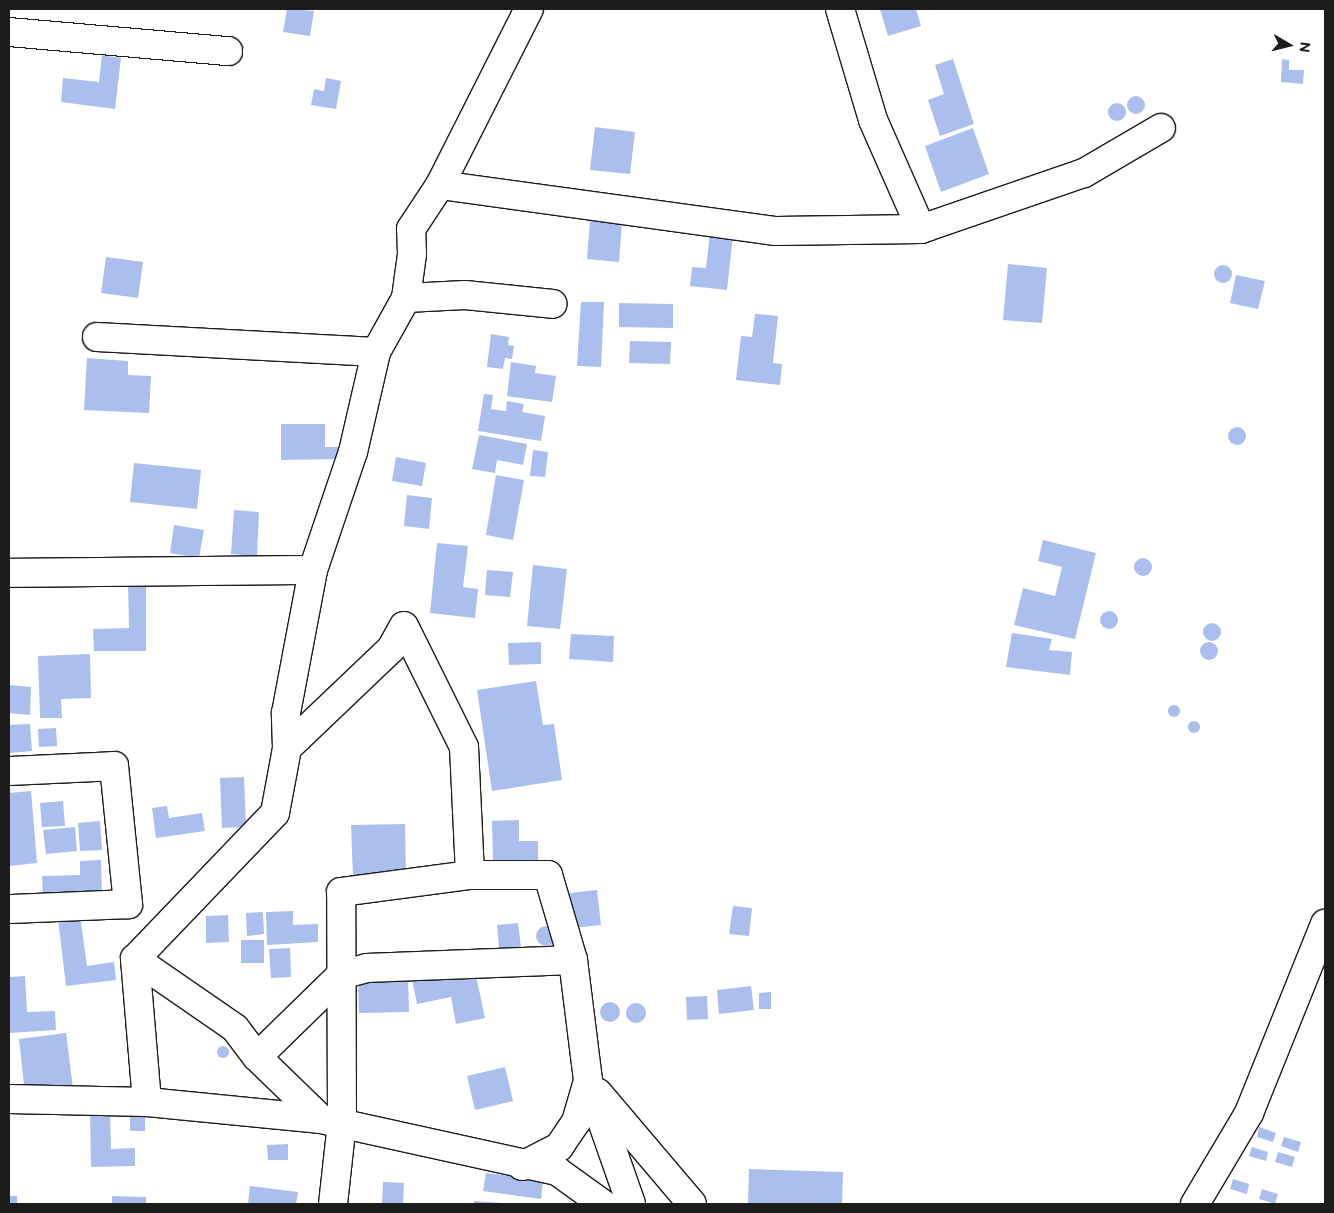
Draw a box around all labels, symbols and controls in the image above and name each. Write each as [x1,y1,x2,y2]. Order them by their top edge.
north arrow [1264,20,1314,70]
text: N [1295,41,1313,54]

